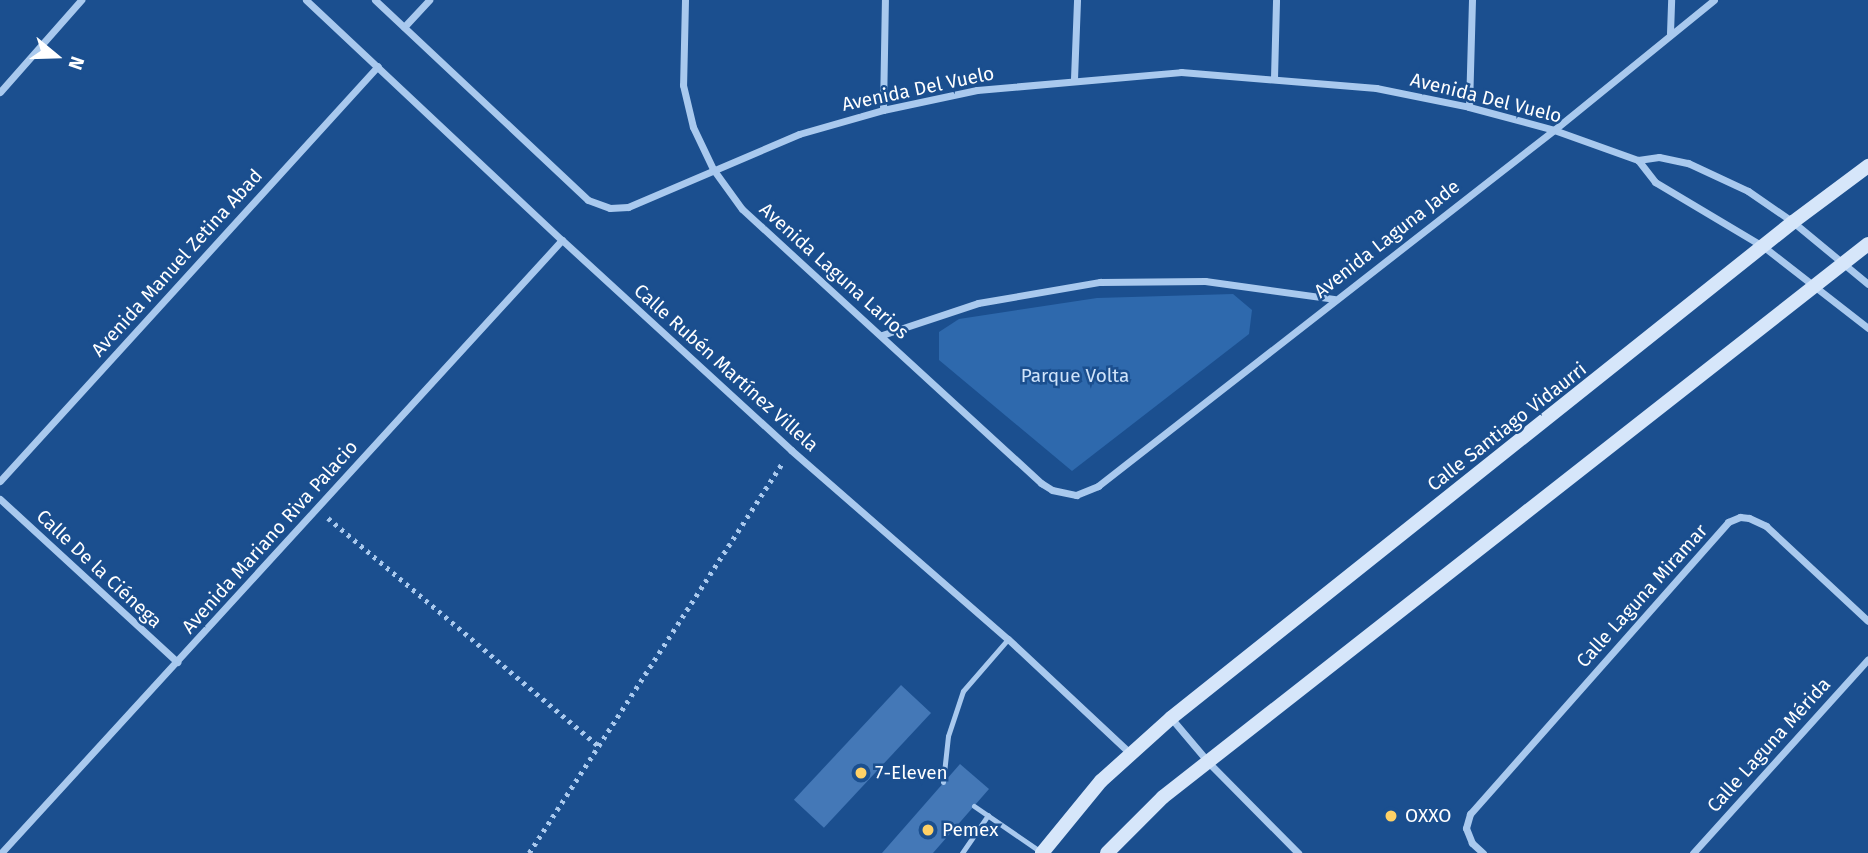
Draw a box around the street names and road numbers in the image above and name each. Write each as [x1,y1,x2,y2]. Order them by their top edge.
street label: Avenida Del Vuelo [840,62,996,116]
street label: Avenida Del Vuelo [1408,68,1564,128]
street label: Avenida Manuel Zetina Abad [87,165,267,361]
street label: Avenida Laguna Jade [1310,175,1464,303]
street label: Avenida Laguna Larios [755,198,913,344]
street label: Calle Rubén Martínez Villela [629,279,823,457]
street label: Calle Santiago Vidaurri [1423,358,1591,496]
street label: Avenida Mariano Riva Palacio [177,436,363,638]
street label: Calle De la Ciénega [32,505,166,633]
street label: Calle Laguna Miramar [1572,520,1712,672]
street label: Calle Laguna Mérida [1703,673,1835,817]

